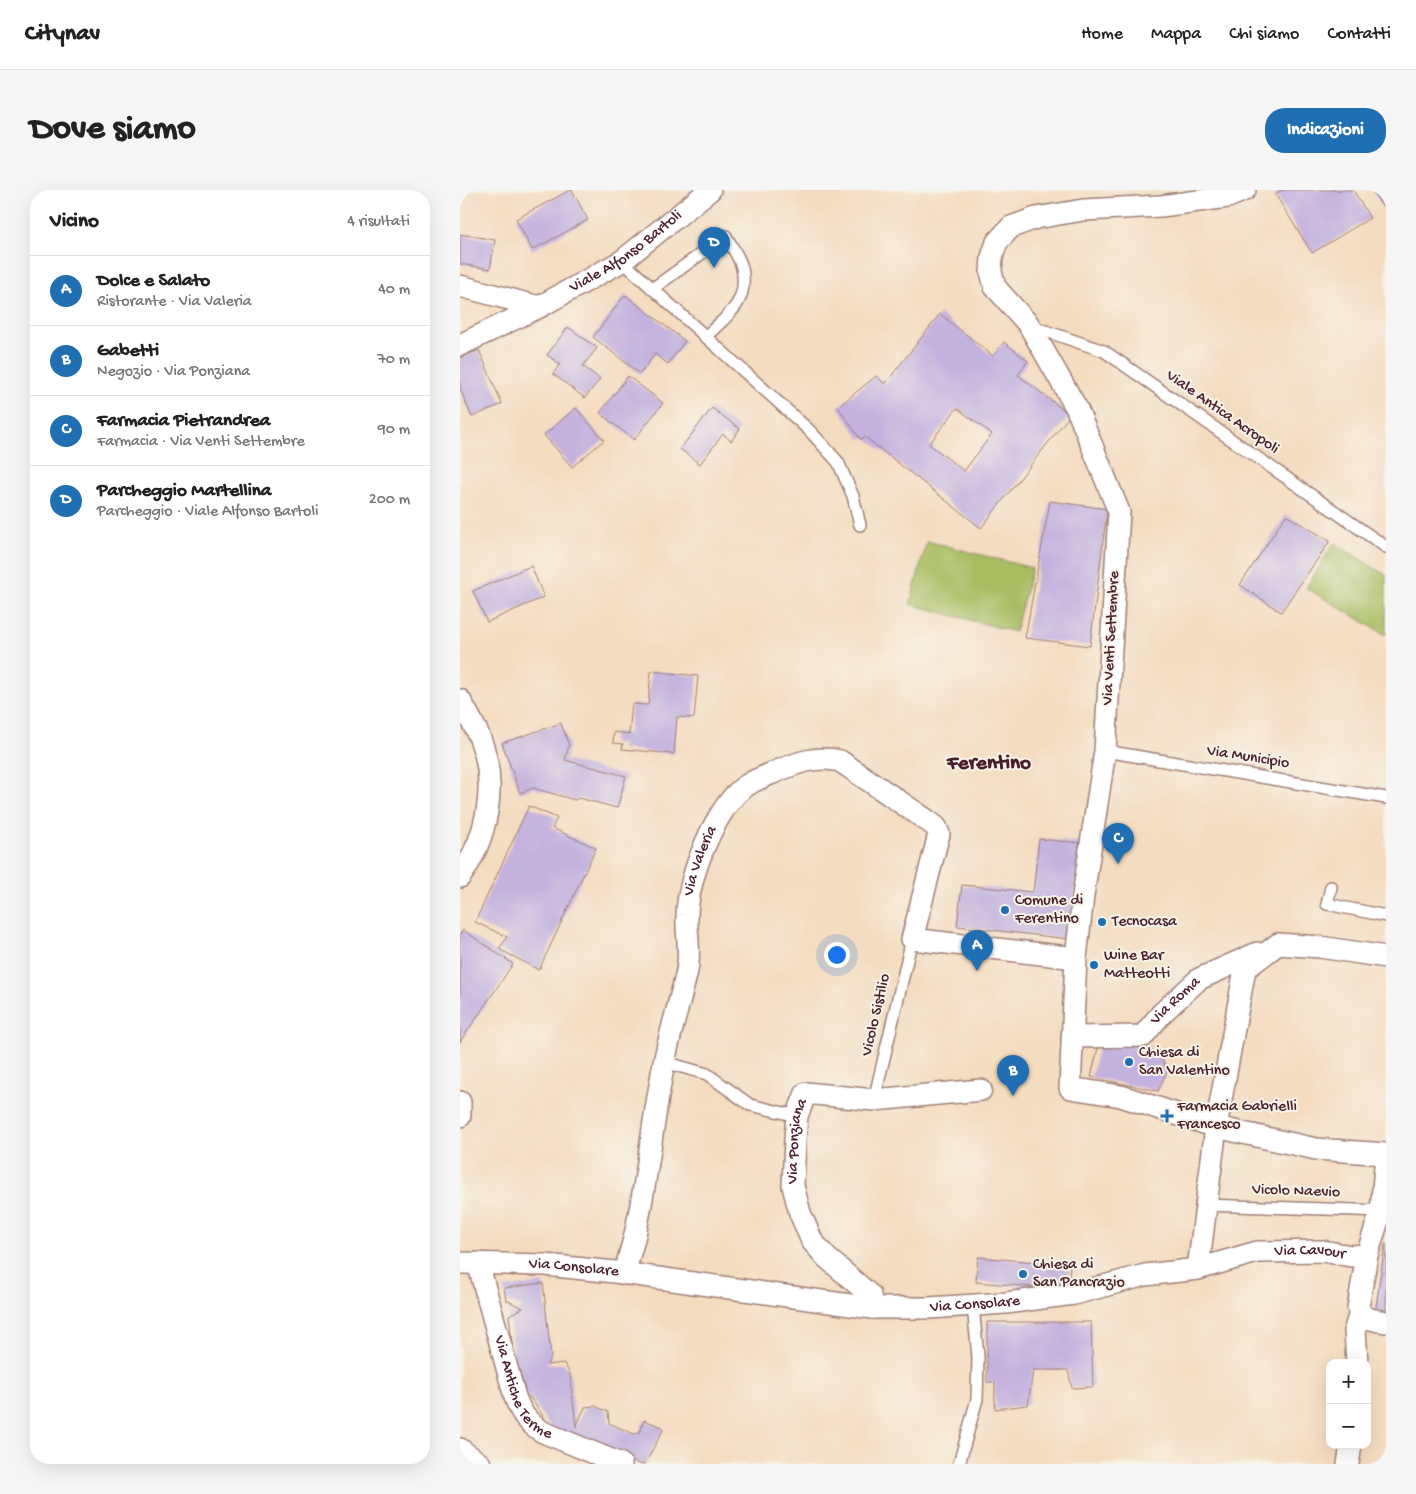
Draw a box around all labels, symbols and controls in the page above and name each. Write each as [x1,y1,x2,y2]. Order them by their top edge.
text: Citynav [25,20,100,49]
text: Home [1081,24,1123,45]
text: Mappa [1151,24,1201,45]
text: Chi siamo [1229,24,1299,45]
text: Contatti [1327,24,1391,45]
button: Indicazioni [1265,108,1386,153]
text: Dove siamo [30,110,196,151]
street label: Viale Alfonso Bartoli [566,206,686,298]
text: Vicino [50,210,99,235]
text: 4 risultati [347,213,410,232]
pin: D [698,227,730,268]
text: Dolce e Salato [97,270,210,293]
text: A [61,281,71,300]
text: 40 m [378,281,410,300]
text: Ristorante · Via Valeria [97,293,252,312]
text: Gabetti [97,340,159,363]
text: B [62,351,70,370]
text: 70 m [377,351,410,370]
text: Negozio · Via Ponziana [97,363,250,382]
street label: Viale Antica Acropoli [1161,366,1282,459]
text: Farmacia Pietrandrea [97,410,270,433]
text: C [62,421,70,440]
text: 90 m [378,421,410,440]
text: Farmacia · Via Venti Settembre [97,433,305,452]
text: Parcheggio Martellina [97,480,271,503]
text: D [61,491,71,510]
text: 200 m [369,491,410,510]
text: Parcheggio · Viale Alfonso Bartoli [97,503,318,522]
street label: Via Venti Settembre [1099,570,1125,707]
street label: Via Municipio [1204,742,1291,774]
district label: Ferentino [946,752,1031,777]
street label: Via Valeria [680,822,722,898]
pin: C [1102,823,1134,864]
place label: Comune di Ferentino [1014,892,1083,929]
marker: Comune di Ferentino [999,904,1011,916]
place label: Tecnocasa [1111,913,1178,932]
marker: Tecnocasa [1096,916,1108,928]
pin: A [961,930,993,971]
your location [824,942,850,968]
place label: Wine Bar Matteotti [1104,947,1170,984]
marker: Wine Bar Matteotti [1088,959,1100,971]
street label: Vicolo Sistilio [858,972,896,1059]
street label: Via Roma [1146,972,1205,1030]
place label: Chiesa di San Valentino [1139,1044,1230,1081]
pin: B [997,1055,1029,1096]
marker: Chiesa di San Valentino [1123,1056,1135,1068]
street label: Via Ponziana [784,1095,813,1185]
place label: Farmacia Gabrielli Francesco [1176,1098,1297,1135]
marker: Farmacia Gabrielli Francesco [1161,1110,1173,1122]
street label: Vicolo Naevio [1251,1181,1340,1203]
street label: Via Cavour [1273,1241,1348,1265]
street label: Via Consolare [528,1255,620,1282]
place label: Chiesa di San Pancrazio [1033,1256,1125,1293]
marker: Chiesa di San Pancrazio [1017,1268,1029,1280]
street label: Via Consolare [928,1292,1022,1317]
street label: Via Antiche Terme [489,1333,556,1444]
map controls [1326,1359,1371,1449]
button: + [1326,1359,1371,1404]
button: − [1326,1404,1371,1449]

